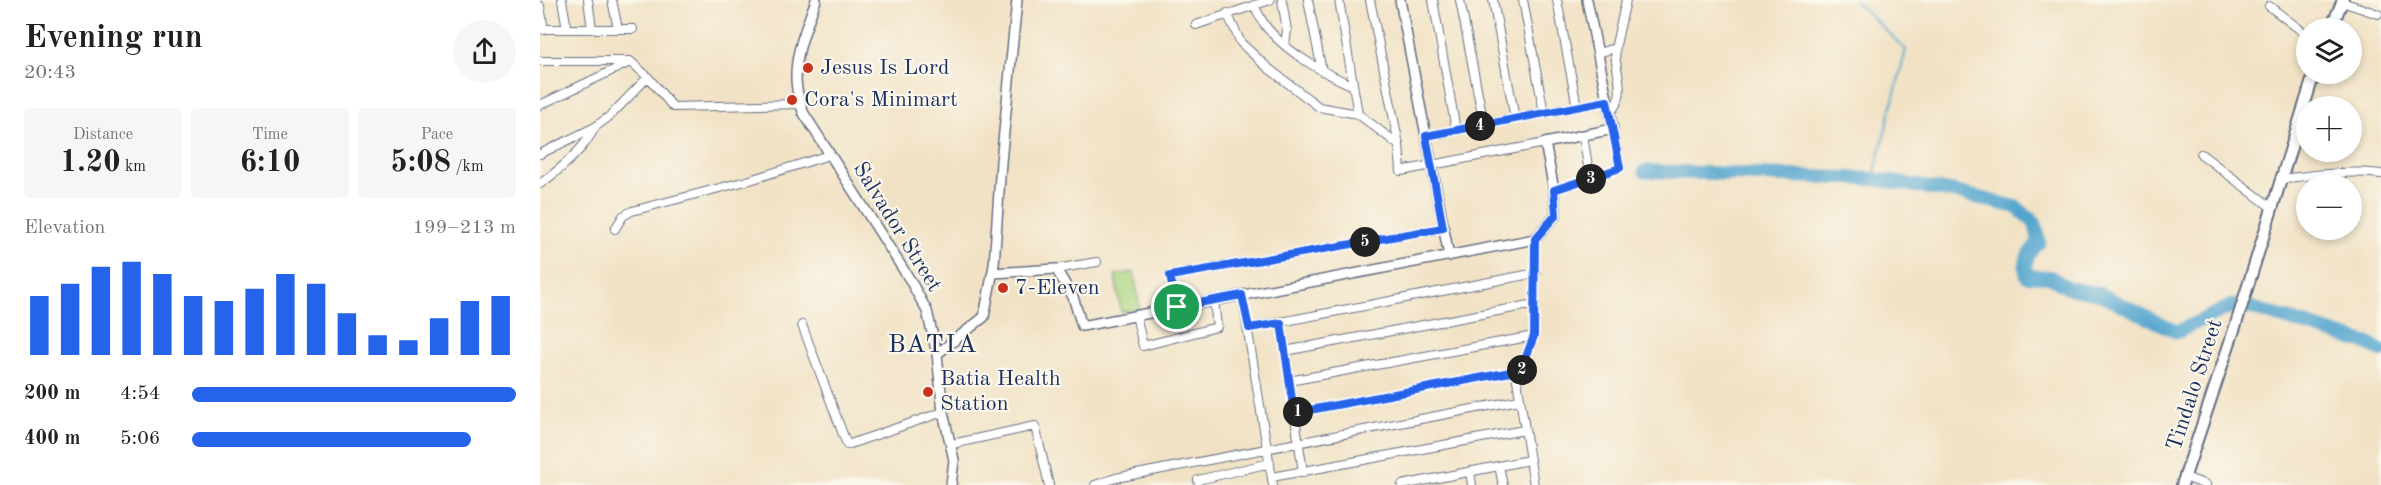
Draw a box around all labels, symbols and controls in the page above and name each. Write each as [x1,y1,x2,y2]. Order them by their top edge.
map controls [2296,18,2362,240]
button: layers [2296,18,2362,84]
button: share [453,20,516,83]
text: Evening run [24,22,203,55]
place label: Jesus Is Lord [820,57,950,79]
marker: Jesus Is Lord [801,61,815,75]
text: 20:43 [24,63,76,83]
place label: Cora's Minimart [804,89,958,111]
marker: Cora's Minimart [785,93,799,107]
button: + [2296,96,2362,162]
pin: 4 [1465,111,1495,141]
text: 4 [1475,118,1485,134]
text: Distance [73,127,133,143]
text: Time [252,127,288,143]
text: Pace [421,127,453,143]
text: 1.20 [60,148,121,178]
text: 6:10 [240,148,300,178]
text: 5:08 [390,148,451,178]
street label: Salvador Street [848,158,946,296]
text: km [121,159,146,175]
text: /km [451,159,484,175]
pin: 3 [1576,164,1606,194]
text: 3 [1586,171,1596,187]
button: − [2296,174,2362,240]
text: Elevation [24,218,105,238]
text: 199–213 m [413,218,516,238]
pin: 5 [1350,227,1380,257]
text: 5 [1360,234,1370,250]
place label: 7-Eleven [1015,277,1100,299]
marker: 7-Eleven [996,281,1010,295]
pin [1151,281,1202,332]
icon: arrive [1160,290,1193,323]
street label: Tindalo Street [2163,316,2227,454]
district label: BATIA [888,332,978,358]
pin: 2 [1507,355,1537,385]
text: 2 [1517,362,1527,378]
place label: Batia Health Station [940,368,1061,415]
text: 200 m [24,384,80,404]
text: 4:54 [120,384,160,404]
marker: Batia Health Station [921,385,935,399]
pin: 1 [1283,397,1313,427]
text: 1 [1293,404,1303,420]
text: 400 m [24,429,80,449]
text: 5:06 [120,429,160,449]

